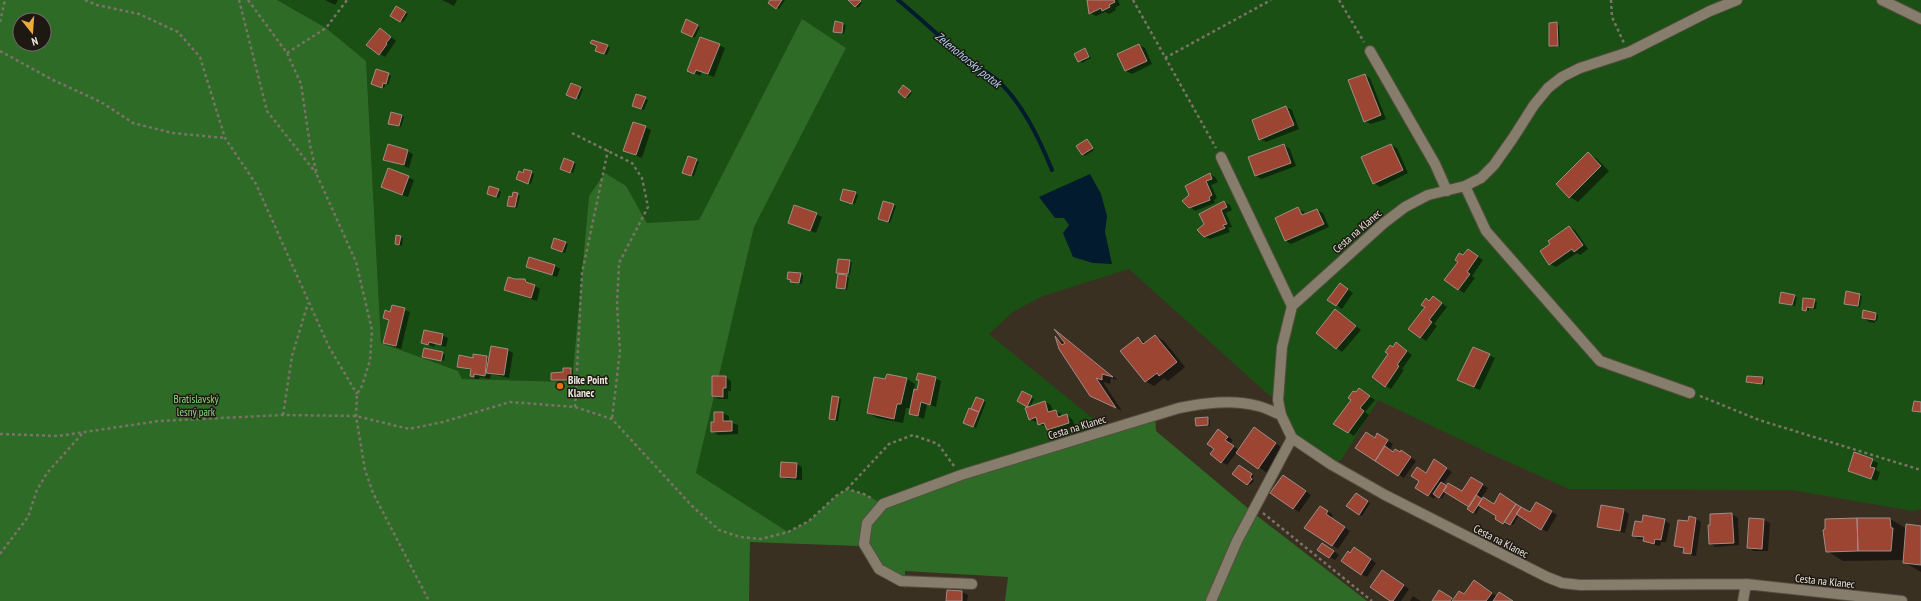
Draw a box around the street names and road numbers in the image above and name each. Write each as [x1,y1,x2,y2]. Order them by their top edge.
street label: Cesta na Klanec [1330,206,1384,256]
street label: Cesta na Klanec [1046,412,1108,442]
street label: Cesta na Klanec [1471,521,1531,561]
street label: Cesta na Klanec [1794,571,1856,591]

